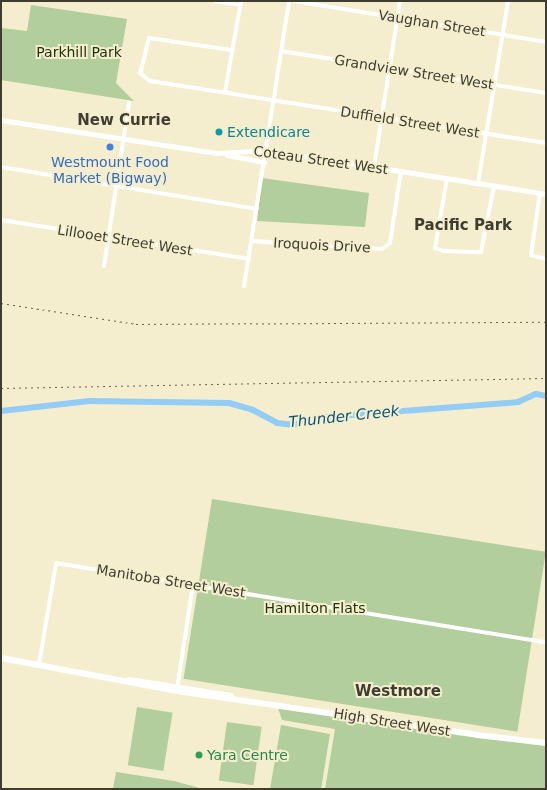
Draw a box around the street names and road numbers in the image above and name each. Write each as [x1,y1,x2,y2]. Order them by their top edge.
street label: Vaughan Street [377,6,487,40]
street label: Grandview Street West [333,51,495,93]
street label: Duffield Street West [339,103,481,141]
street label: Coteau Street West [253,142,389,178]
street label: Lillooet Street West [56,221,194,259]
street label: Iroquois Drive [273,234,371,256]
street label: Manitoba Street West [95,561,247,601]
street label: High Street West [332,704,452,740]

